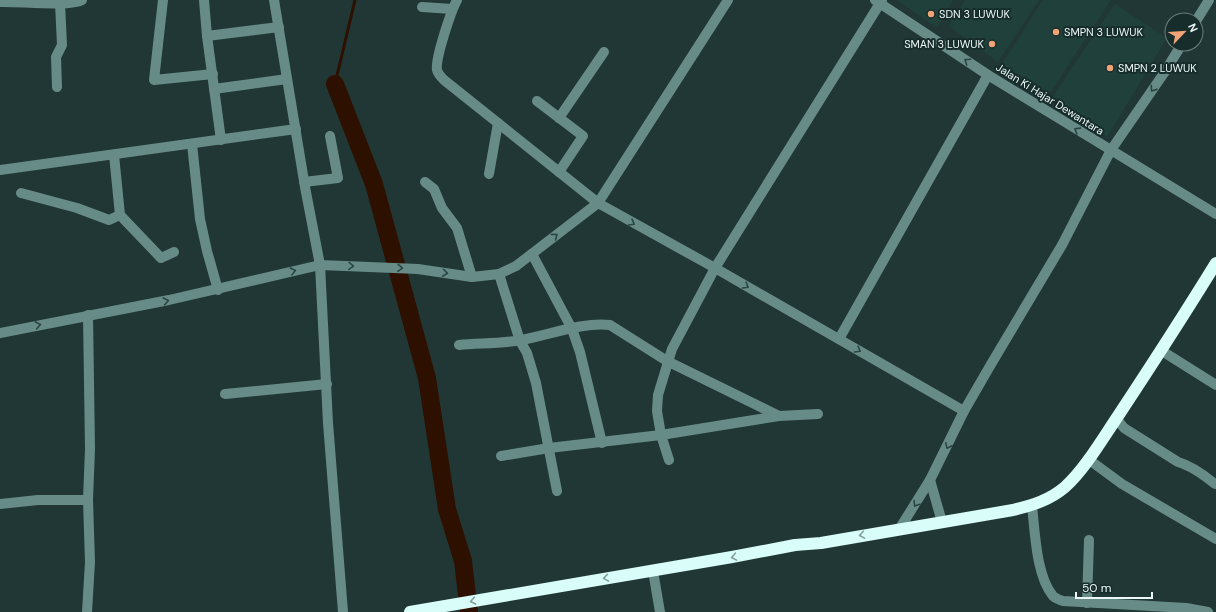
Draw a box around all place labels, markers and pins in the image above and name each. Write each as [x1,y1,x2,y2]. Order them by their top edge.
place label: SDN 3 LUWUK [939,7,1010,21]
marker: SDN 3 LUWUK [926,9,936,19]
place label: SMPN 3 LUWUK [1064,25,1143,39]
marker: SMPN 3 LUWUK [1051,27,1061,37]
place label: SMAN 3 LUWUK [904,37,985,51]
marker: SMAN 3 LUWUK [987,39,997,49]
place label: SMPN 2 LUWUK [1118,61,1197,75]
marker: SMPN 2 LUWUK [1105,63,1115,73]

